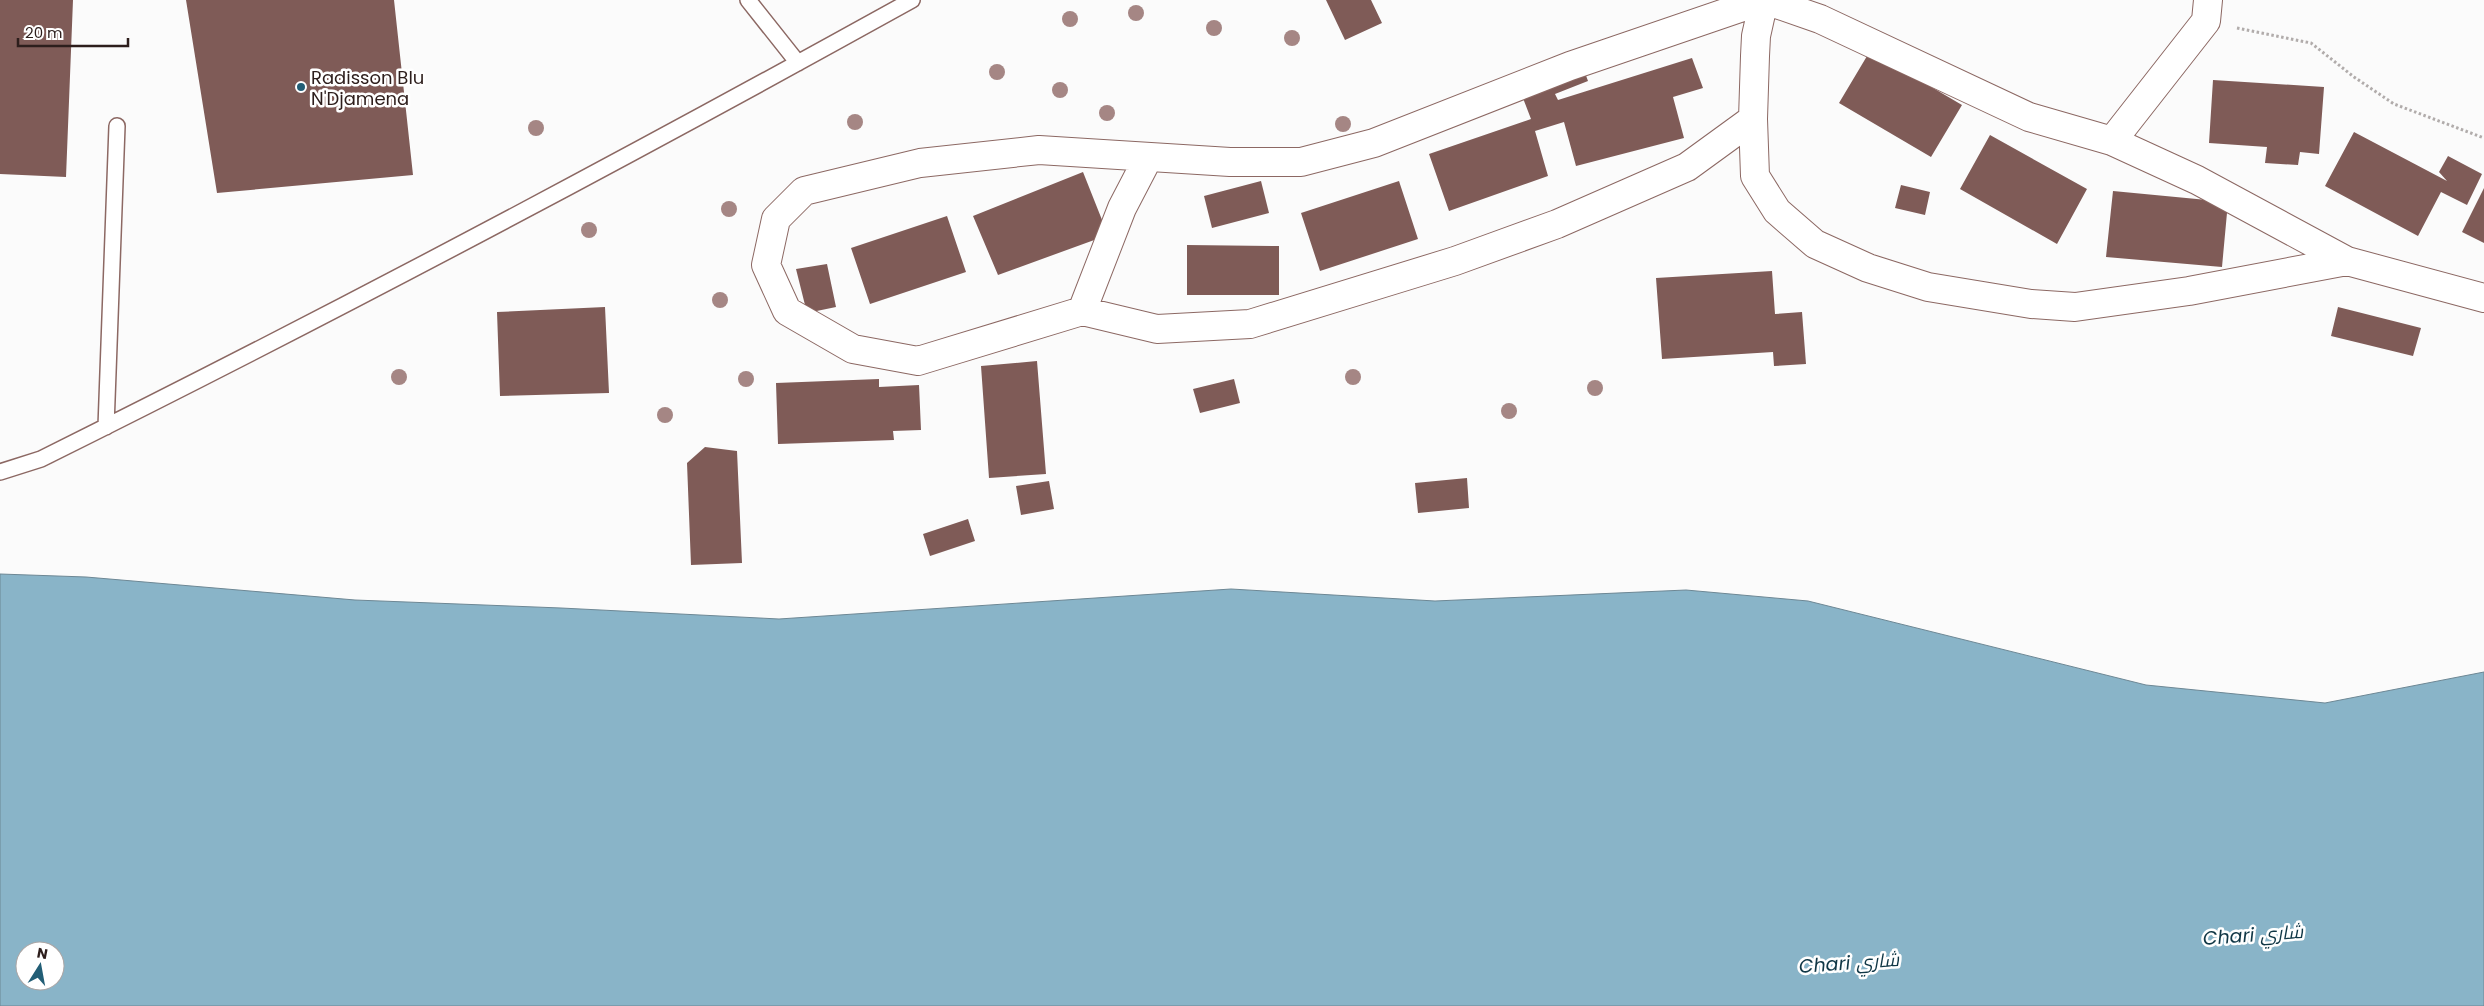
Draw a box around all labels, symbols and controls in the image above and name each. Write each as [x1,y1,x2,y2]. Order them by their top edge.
scale bar [18,15,128,47]
text: 20 m [25,22,63,43]
place label: Radisson Blu N'Djamena [311,65,424,111]
marker: Radisson Blu N'Djamena [295,81,307,93]
water label: Chari شاري [2202,918,2305,954]
north arrow [15,941,65,991]
text: N [35,942,50,964]
water label: Chari شاري [1798,946,1901,982]

